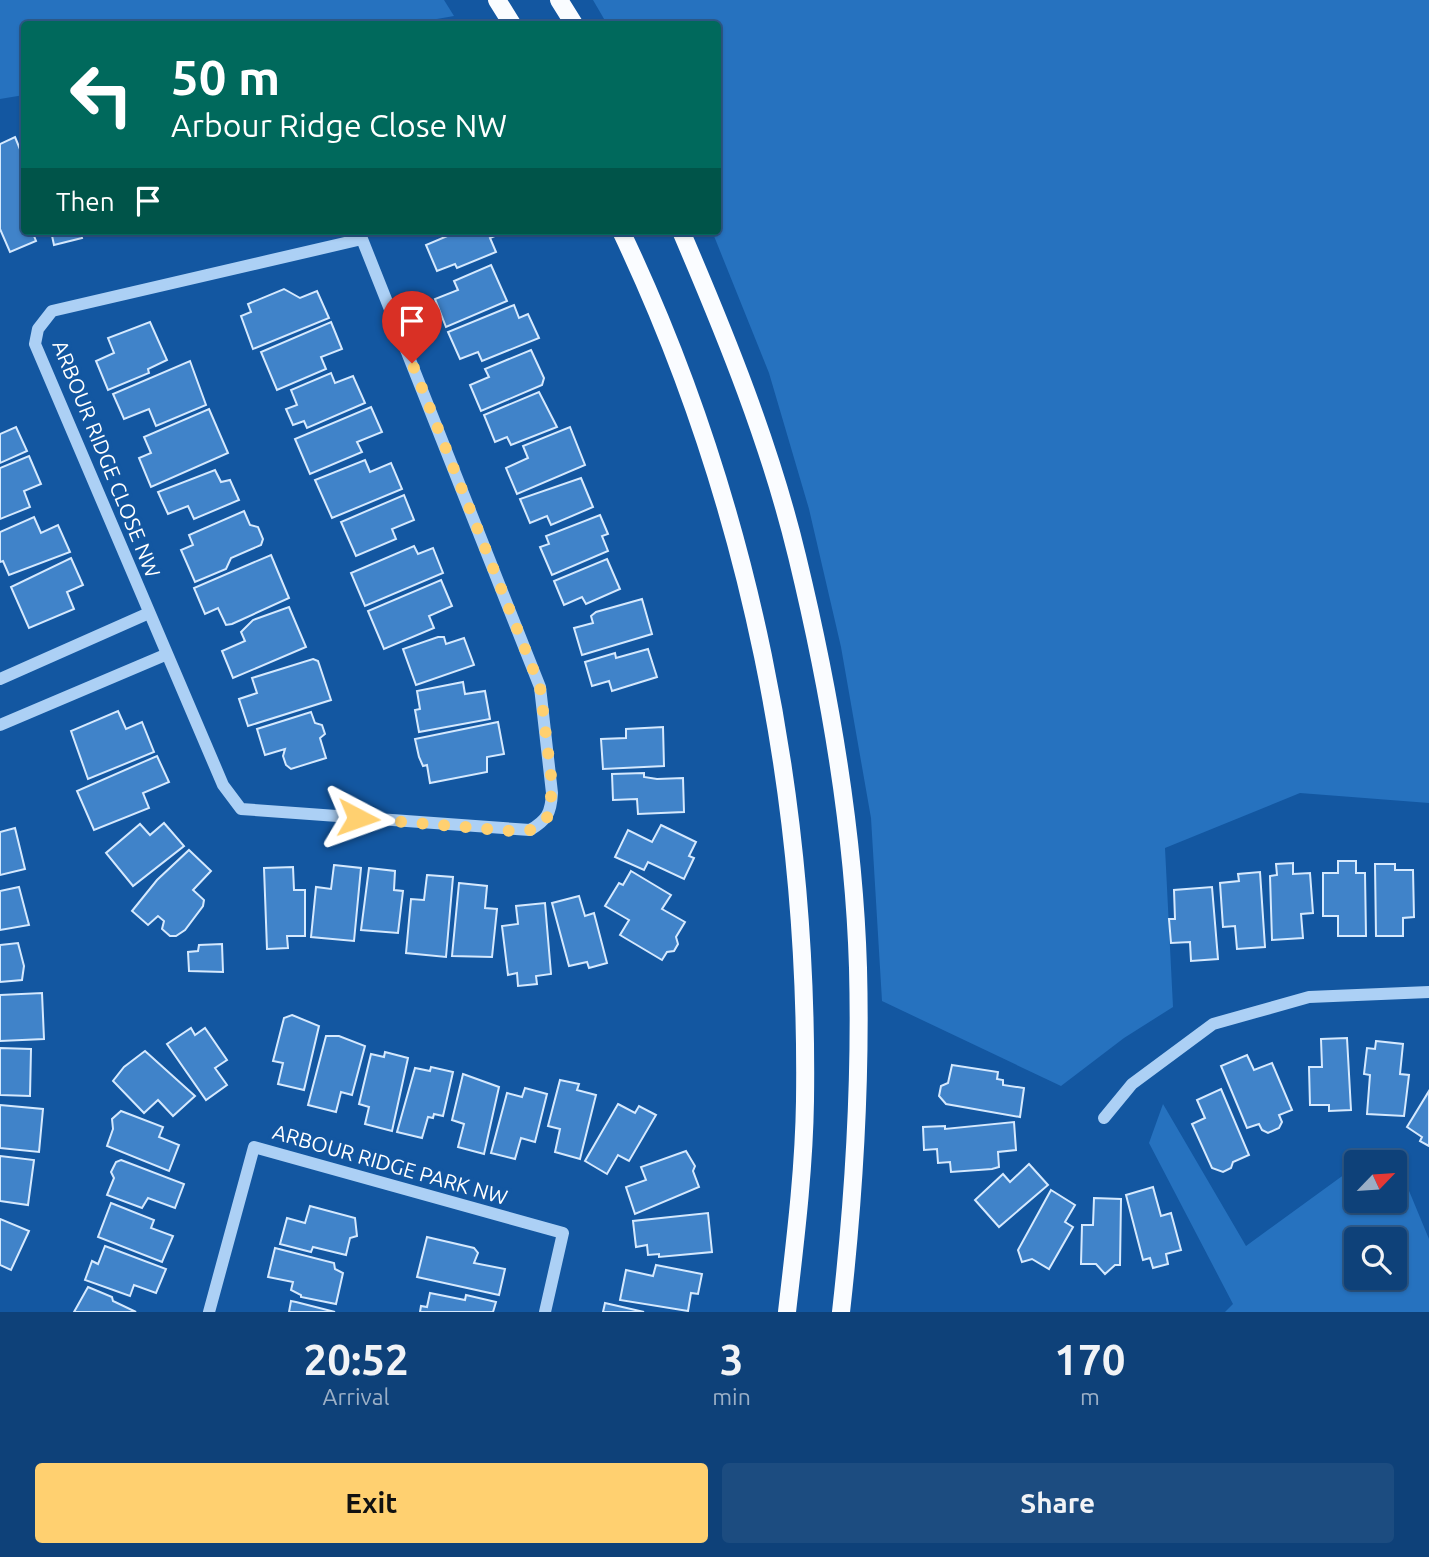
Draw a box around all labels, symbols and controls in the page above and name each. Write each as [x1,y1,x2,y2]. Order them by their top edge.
icon: left [56,49,147,140]
text: 50 m [171,49,280,104]
text: Arbour Ridge Close NW [171,107,507,143]
icon: arrive [129,182,167,220]
text: Then [56,187,115,216]
pin [382,291,442,363]
icon: arrive [393,302,431,340]
street label: ARBOUR RIDGE CLOSE NW [48,337,166,581]
position arrow [321,781,395,855]
street label: ARBOUR RIDGE PARK NW [270,1119,510,1209]
north arrow [1344,1150,1407,1213]
map controls [1344,1150,1407,1290]
button: search [1344,1227,1407,1290]
text: 20:52 [304,1336,409,1383]
text: 3 [720,1336,743,1383]
text: 170 [1054,1336,1125,1383]
text: Arrival [323,1384,390,1409]
text: min [712,1384,751,1409]
text: m [1080,1384,1100,1409]
button: Exit [35,1463,708,1543]
button: Share [722,1463,1394,1543]

